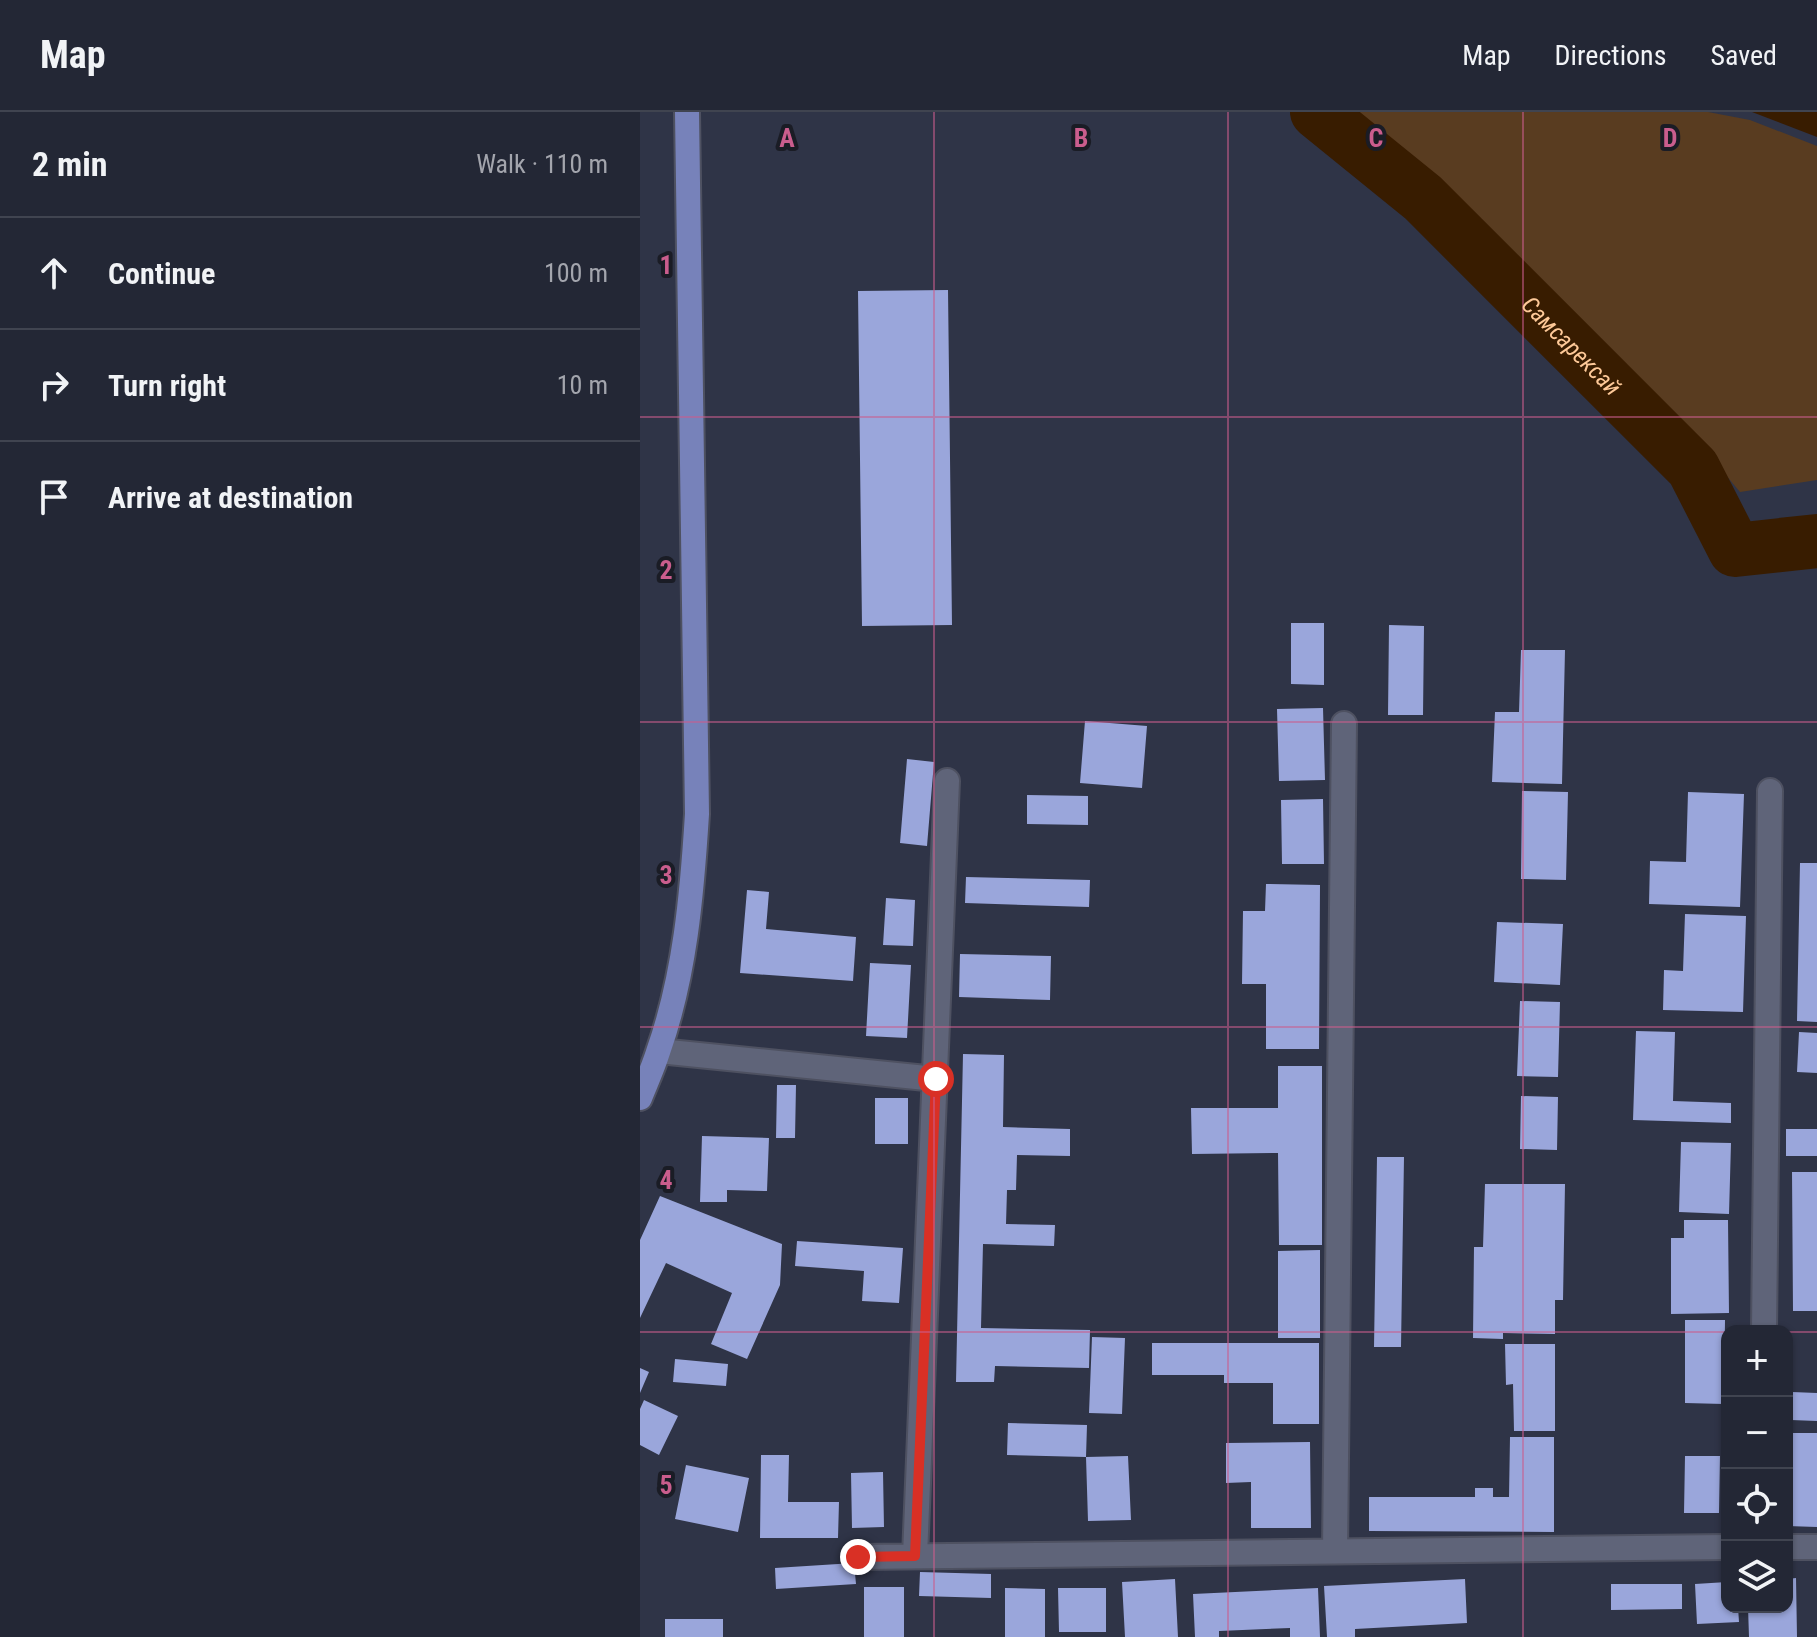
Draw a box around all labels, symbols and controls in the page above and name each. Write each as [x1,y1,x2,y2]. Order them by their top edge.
text: Map [40,33,106,77]
text: Map [1462,39,1511,72]
text: Directions [1555,39,1666,72]
text: Saved [1710,39,1777,72]
text: A [779,123,795,153]
text: B [1074,123,1088,153]
text: C [1369,123,1384,153]
text: D [1663,123,1677,153]
text: 2 min [32,144,108,184]
text: Walk · 110 m [476,149,608,179]
text: 1 [659,250,673,280]
icon: ahead [32,251,76,295]
text: Continue [108,256,215,291]
text: 100 m [544,258,608,288]
water label: Самсарексай [1516,291,1627,402]
icon: right [32,363,76,407]
text: Turn right [108,368,226,403]
text: 10 m [557,370,608,400]
icon: arrive [32,475,76,519]
text: Arrive at destination [108,480,353,515]
text: 2 [659,555,673,585]
text: 3 [659,860,673,890]
route start [918,1061,954,1097]
text: 4 [659,1165,673,1195]
map controls [1721,1325,1793,1613]
button: + [1721,1325,1793,1397]
button: − [1721,1397,1793,1469]
button: locate [1721,1469,1793,1541]
text: 5 [659,1470,673,1500]
route end [840,1539,876,1575]
button: layers [1721,1541,1793,1613]

